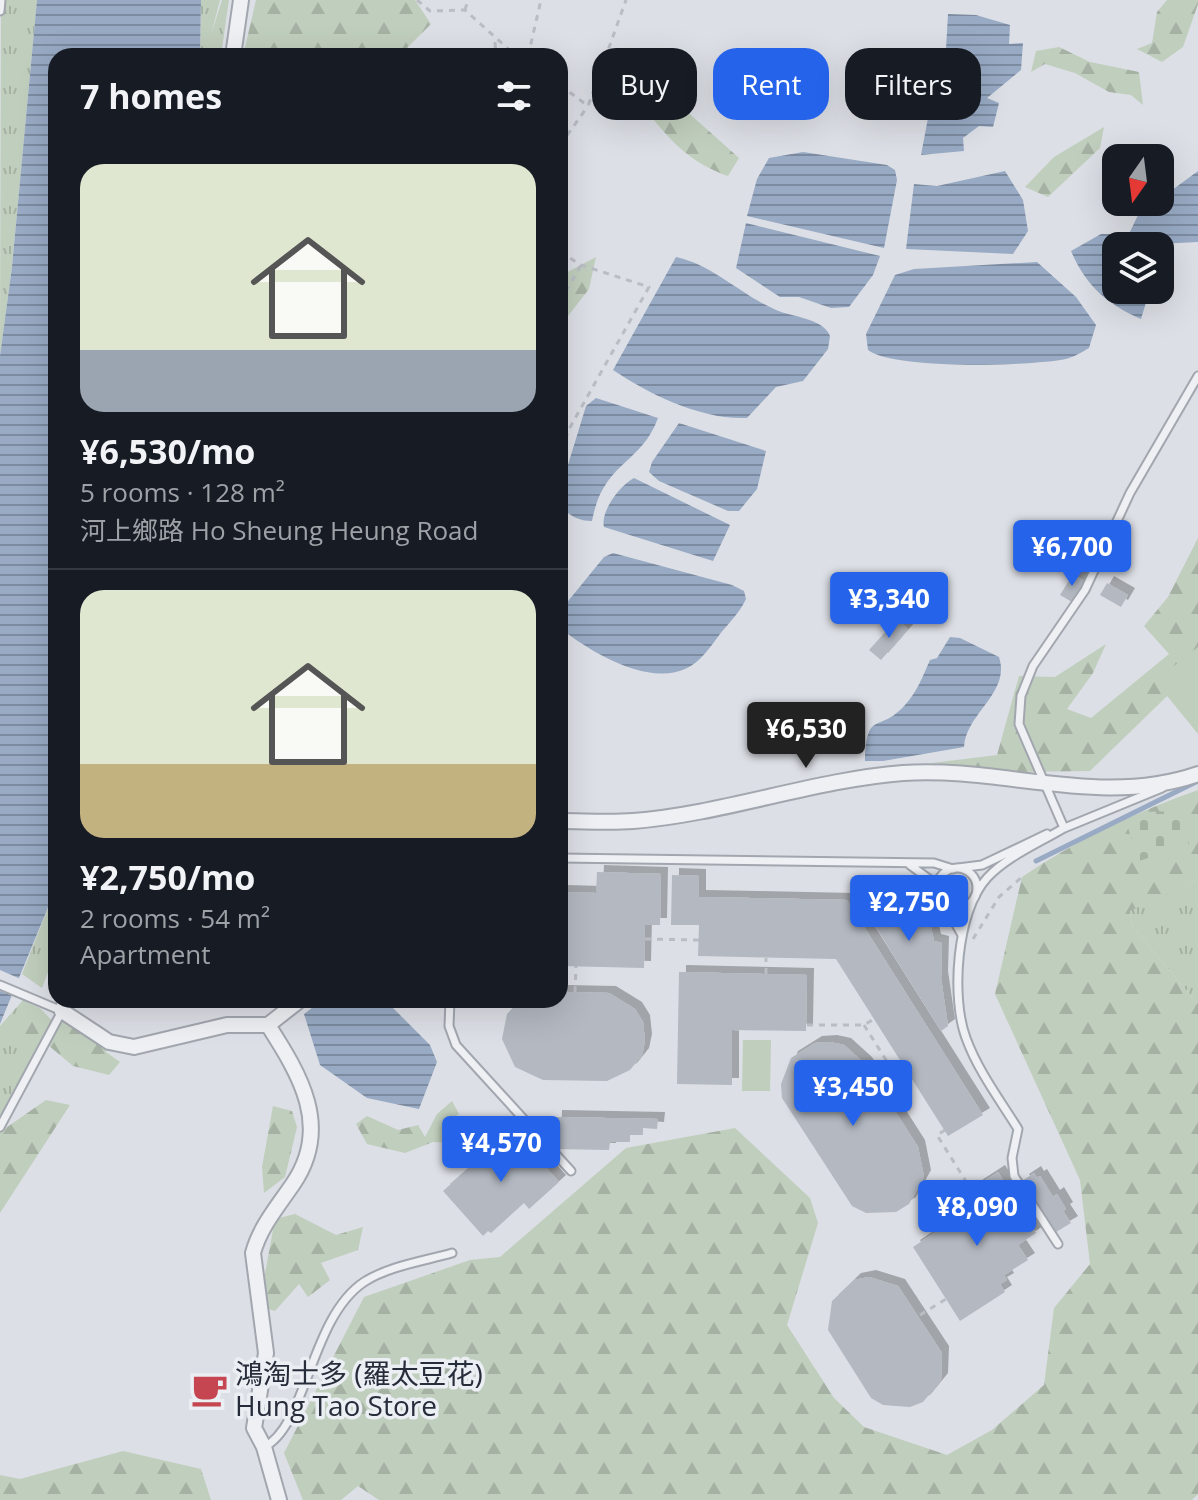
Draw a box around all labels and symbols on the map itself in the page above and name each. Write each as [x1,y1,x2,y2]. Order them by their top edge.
north arrow [1102,144,1174,216]
pin: ¥6,700 [1007,520,1137,588]
pin: ¥3,340 [824,572,954,640]
pin: ¥6,530 [741,702,871,770]
pin: ¥2,750 [844,875,974,943]
pin: ¥3,450 [788,1060,918,1128]
pin: ¥4,570 [436,1116,566,1184]
pin: ¥8,090 [912,1180,1042,1248]
place label: 鴻淘士多 (羅太豆花) Hung Tao Store [235,1354,483,1424]
cafe icon: 鴻淘士多 (羅太豆花) Hung Tao Store [190,1371,228,1409]

